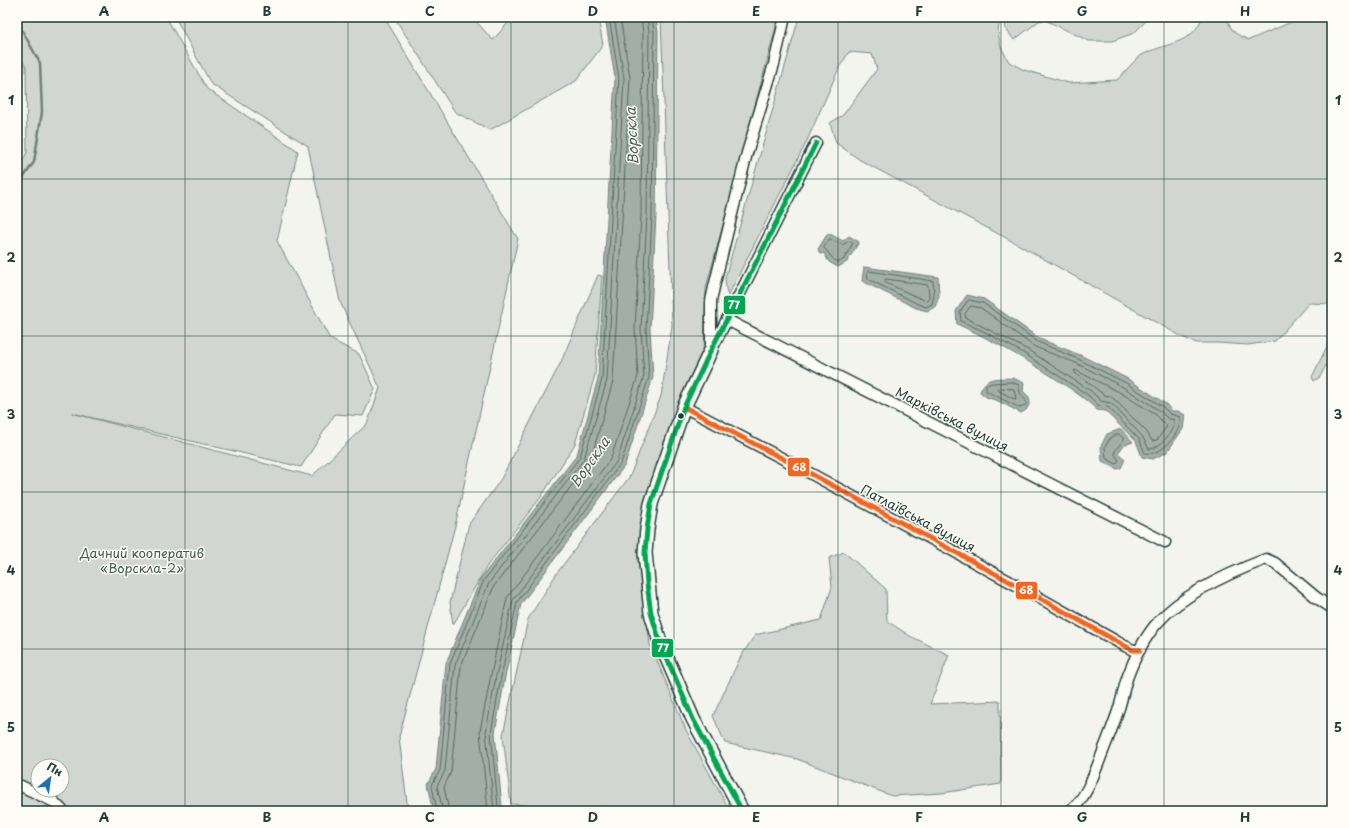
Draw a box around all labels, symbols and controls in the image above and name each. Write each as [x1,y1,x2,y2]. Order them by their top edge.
text: A [99,1,109,20]
text: B [263,1,272,20]
text: C [425,1,435,20]
text: D [588,1,598,20]
text: E [752,1,760,20]
text: F [915,1,923,20]
text: G [1077,1,1087,20]
text: H [1240,1,1250,20]
text: 1 [8,90,14,109]
text: 1 [1335,90,1341,109]
water label: Ворскла [619,105,643,165]
text: 2 [6,247,16,266]
text: 2 [1333,247,1343,266]
line badge: 77 [723,295,746,315]
text: 77 [728,296,740,313]
street label: Марківська вулиця [892,382,1012,455]
text: 3 [7,404,16,423]
text: 3 [1334,404,1343,423]
unlabelled marker [676,411,686,421]
water label: Ворскла [565,431,615,491]
line badge: 68 [787,457,810,477]
text: 68 [792,458,806,475]
street label: Патлаївська вулиця [858,479,979,556]
park label: Дачний кооператив «Ворскла-2» [79,543,204,577]
text: 4 [7,560,16,579]
text: 4 [1334,560,1343,579]
line badge: 68 [1015,581,1038,600]
text: 68 [1019,581,1033,598]
line badge: 77 [651,638,674,658]
text: 77 [657,639,669,656]
text: 5 [7,717,15,736]
text: 5 [1334,717,1342,736]
north arrow [30,758,70,798]
text: Пн [44,758,66,780]
text: A [99,807,109,826]
text: B [263,807,272,826]
text: C [425,807,435,826]
text: D [588,807,598,826]
text: E [752,807,760,826]
text: F [915,807,923,826]
text: G [1077,807,1087,826]
text: H [1240,807,1250,826]

